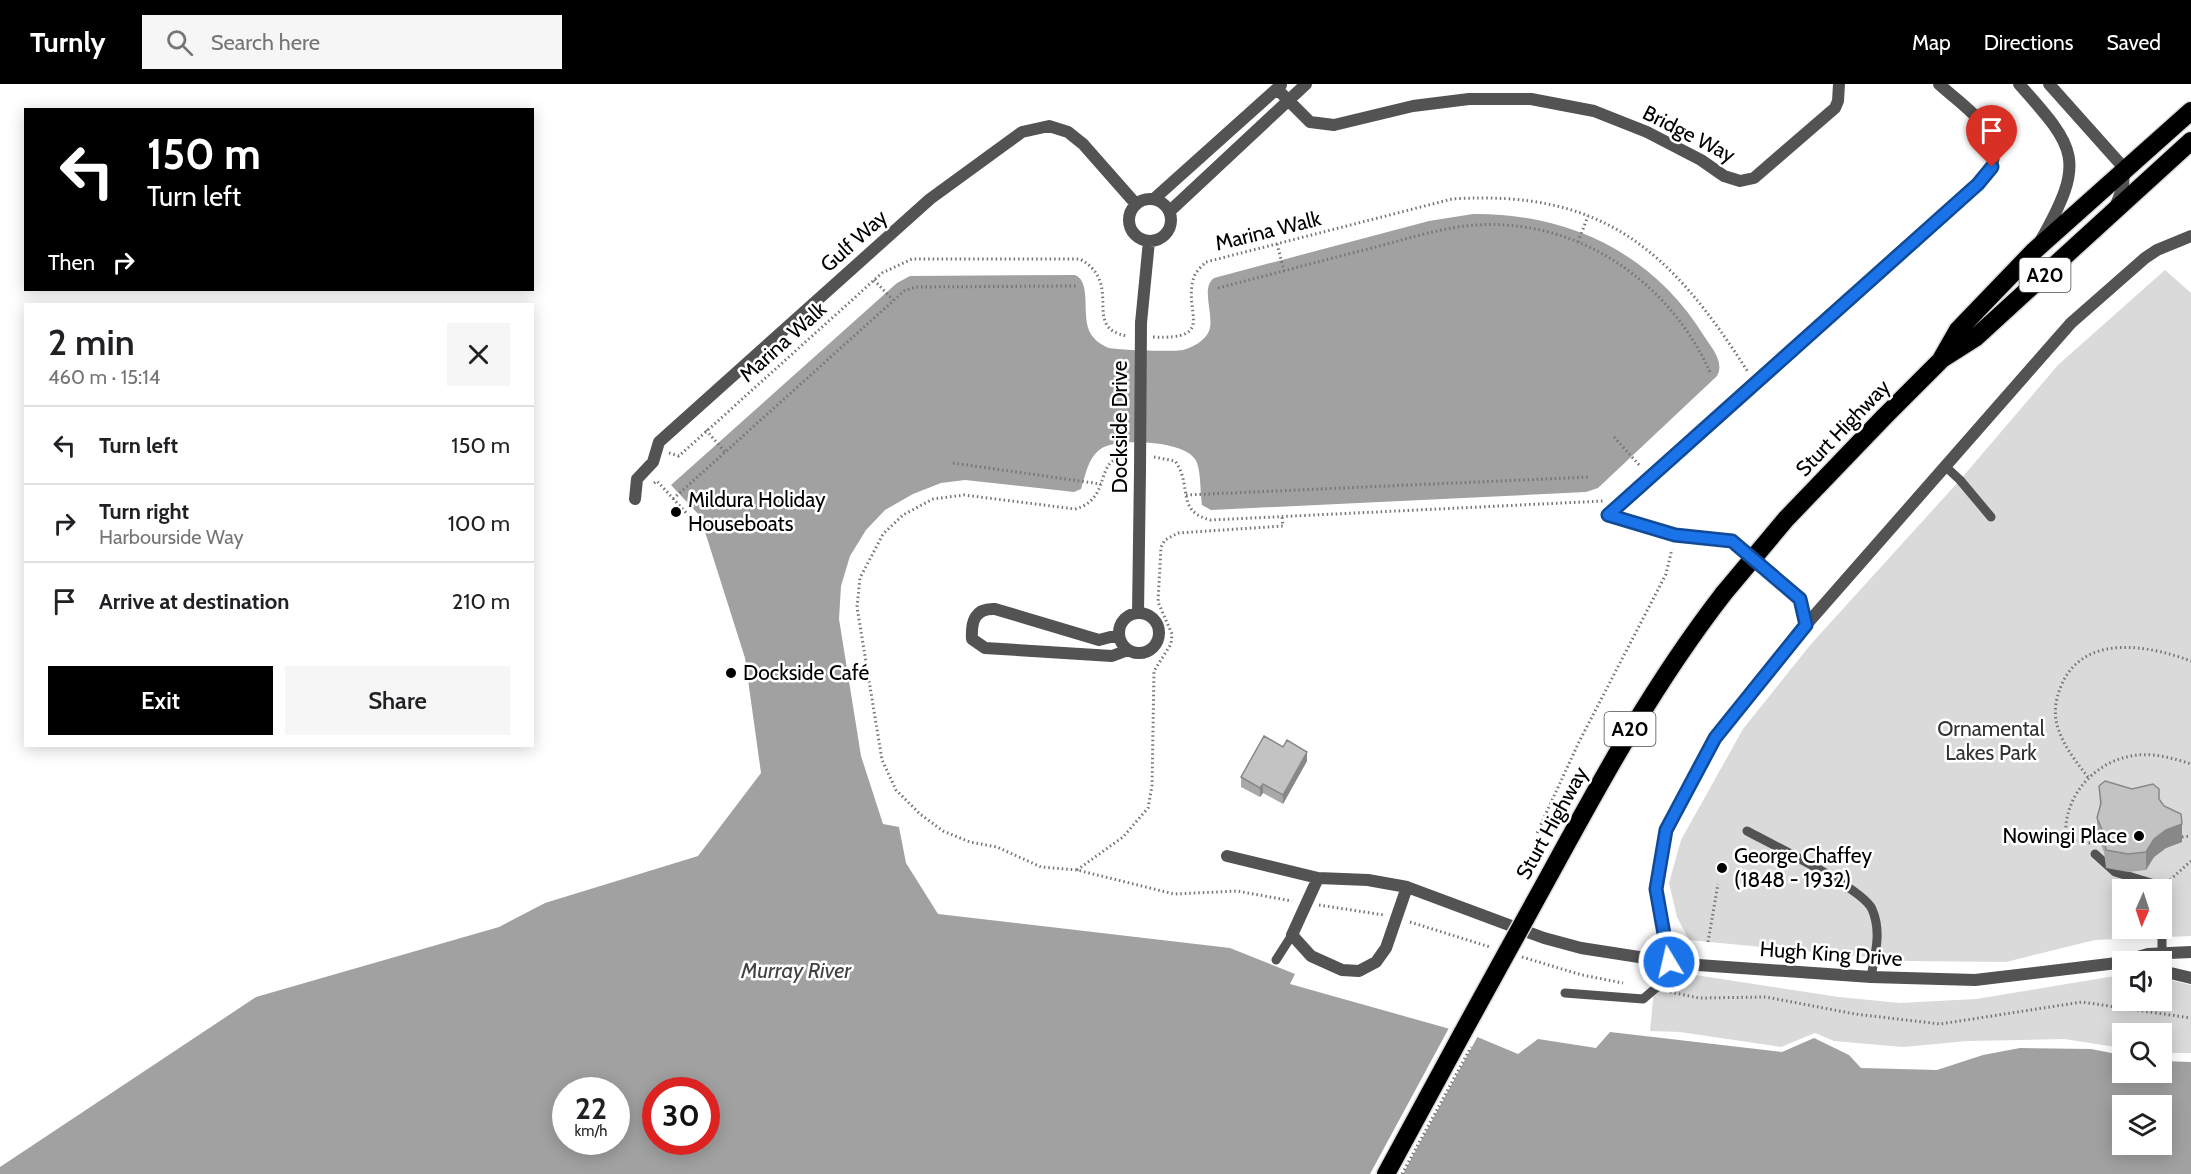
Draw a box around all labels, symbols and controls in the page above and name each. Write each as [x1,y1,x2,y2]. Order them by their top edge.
search box [142,15,562,69]
text: Turnly [30,25,106,59]
icon: search [163,26,196,59]
text: Search here [211,29,320,56]
text: Map [1912,30,1951,55]
text: Directions [1984,30,2073,55]
text: Saved [2106,30,2161,55]
street label: Bridge Way [1639,100,1740,168]
pin [1966,105,2017,167]
icon: arrive [1975,114,2008,147]
text: 150 m [147,128,261,180]
icon: left [48,132,126,210]
text: Turn left [147,180,241,213]
street label: Gulf Way [815,204,892,277]
street label: Marina Walk [1212,205,1324,256]
icon: right [107,246,140,279]
text: Then [48,249,95,276]
road number: A20 [2020,258,2070,292]
street label: Marina Walk [734,296,832,387]
text: 2 min [48,320,135,364]
button: close [447,323,510,386]
street label: Dockside Drive [1107,360,1132,494]
text: 460 m · 15:14 [48,365,160,389]
street label: Sturt Highway [1790,374,1895,481]
icon: left [48,429,81,462]
text: Turn left [99,432,178,459]
text: 150 m [451,432,510,459]
place label: Mildura Holiday Houseboats [688,487,826,536]
text: Turn right [99,498,189,525]
marker: Mildura Holiday Houseboats [669,505,683,519]
icon: right [48,507,81,540]
text: 100 m [448,510,510,537]
text: Harbourside Way [99,525,244,549]
icon: arrive [48,585,81,618]
text: Arrive at destination [99,588,289,615]
text: 210 m [452,588,510,615]
place label: Dockside Café [743,660,870,685]
button: Exit [48,666,273,735]
button: Share [285,666,510,735]
marker: Dockside Café [724,666,738,680]
road number: A20 [1604,712,1656,746]
park label: Ornamental Lakes Park [1937,716,2045,765]
street label: Sturt Highway [1510,762,1593,883]
place label: Nowingi Place [2003,823,2127,848]
marker: Nowingi Place [2132,829,2146,843]
place label: George Chaffey (1848 - 1932) [1734,843,1872,892]
marker: George Chaffey (1848 - 1932) [1715,861,1729,875]
north arrow [2112,879,2172,939]
map controls [2112,879,2172,1155]
position arrow [1637,930,1701,994]
street label: Hugh King Drive [1759,936,1903,971]
button: sound [2112,951,2172,1011]
water label: Murray River [740,957,852,984]
button: search [2112,1023,2172,1083]
speed limit sign: 30 [642,1077,720,1155]
text: 22 [575,1090,607,1127]
button: layers [2112,1095,2172,1155]
text: km/h [575,1122,607,1140]

